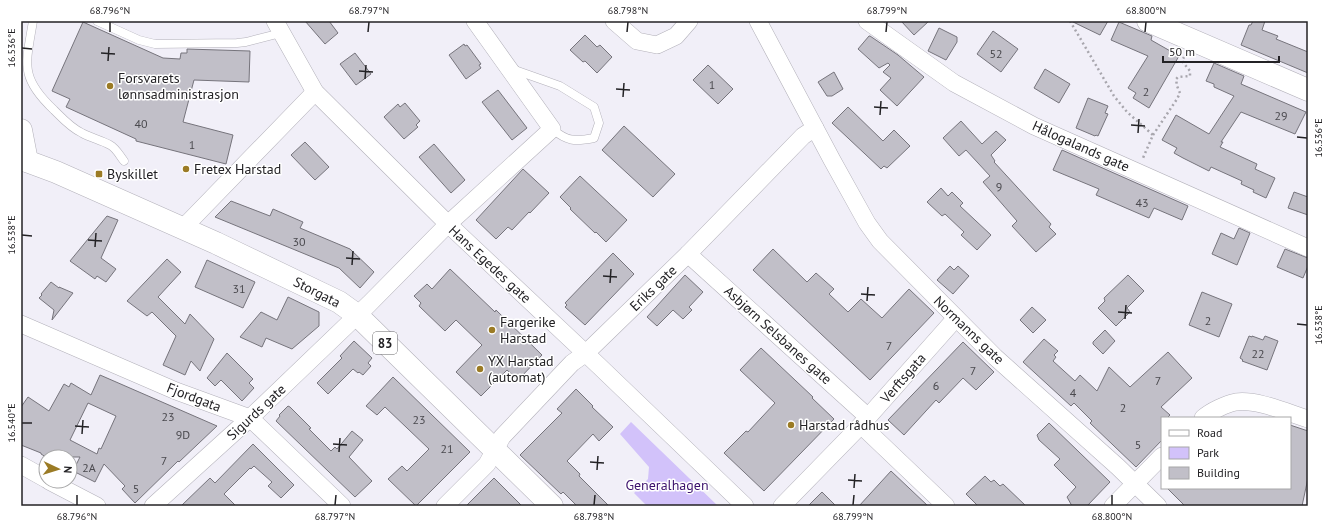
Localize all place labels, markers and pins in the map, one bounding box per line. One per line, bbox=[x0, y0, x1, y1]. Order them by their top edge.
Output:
place label: Forsvarets lønnsadministrasjon bbox=[118, 69, 239, 103]
marker: Forsvarets lønnsadministrasjon bbox=[105, 81, 115, 91]
place label: Fretex Harstad bbox=[194, 160, 281, 178]
marker: Fretex Harstad bbox=[181, 164, 191, 174]
place label: Byskillet bbox=[107, 165, 158, 183]
marker: Byskillet bbox=[94, 169, 104, 179]
place label: Fargerike Harstad bbox=[500, 313, 556, 347]
marker: Fargerike Harstad bbox=[487, 325, 497, 335]
place label: YX Harstad (automat) bbox=[488, 352, 554, 386]
marker: YX Harstad (automat) bbox=[475, 364, 485, 374]
place label: Harstad rådhus bbox=[799, 416, 889, 434]
marker: Harstad rådhus bbox=[786, 420, 796, 430]

